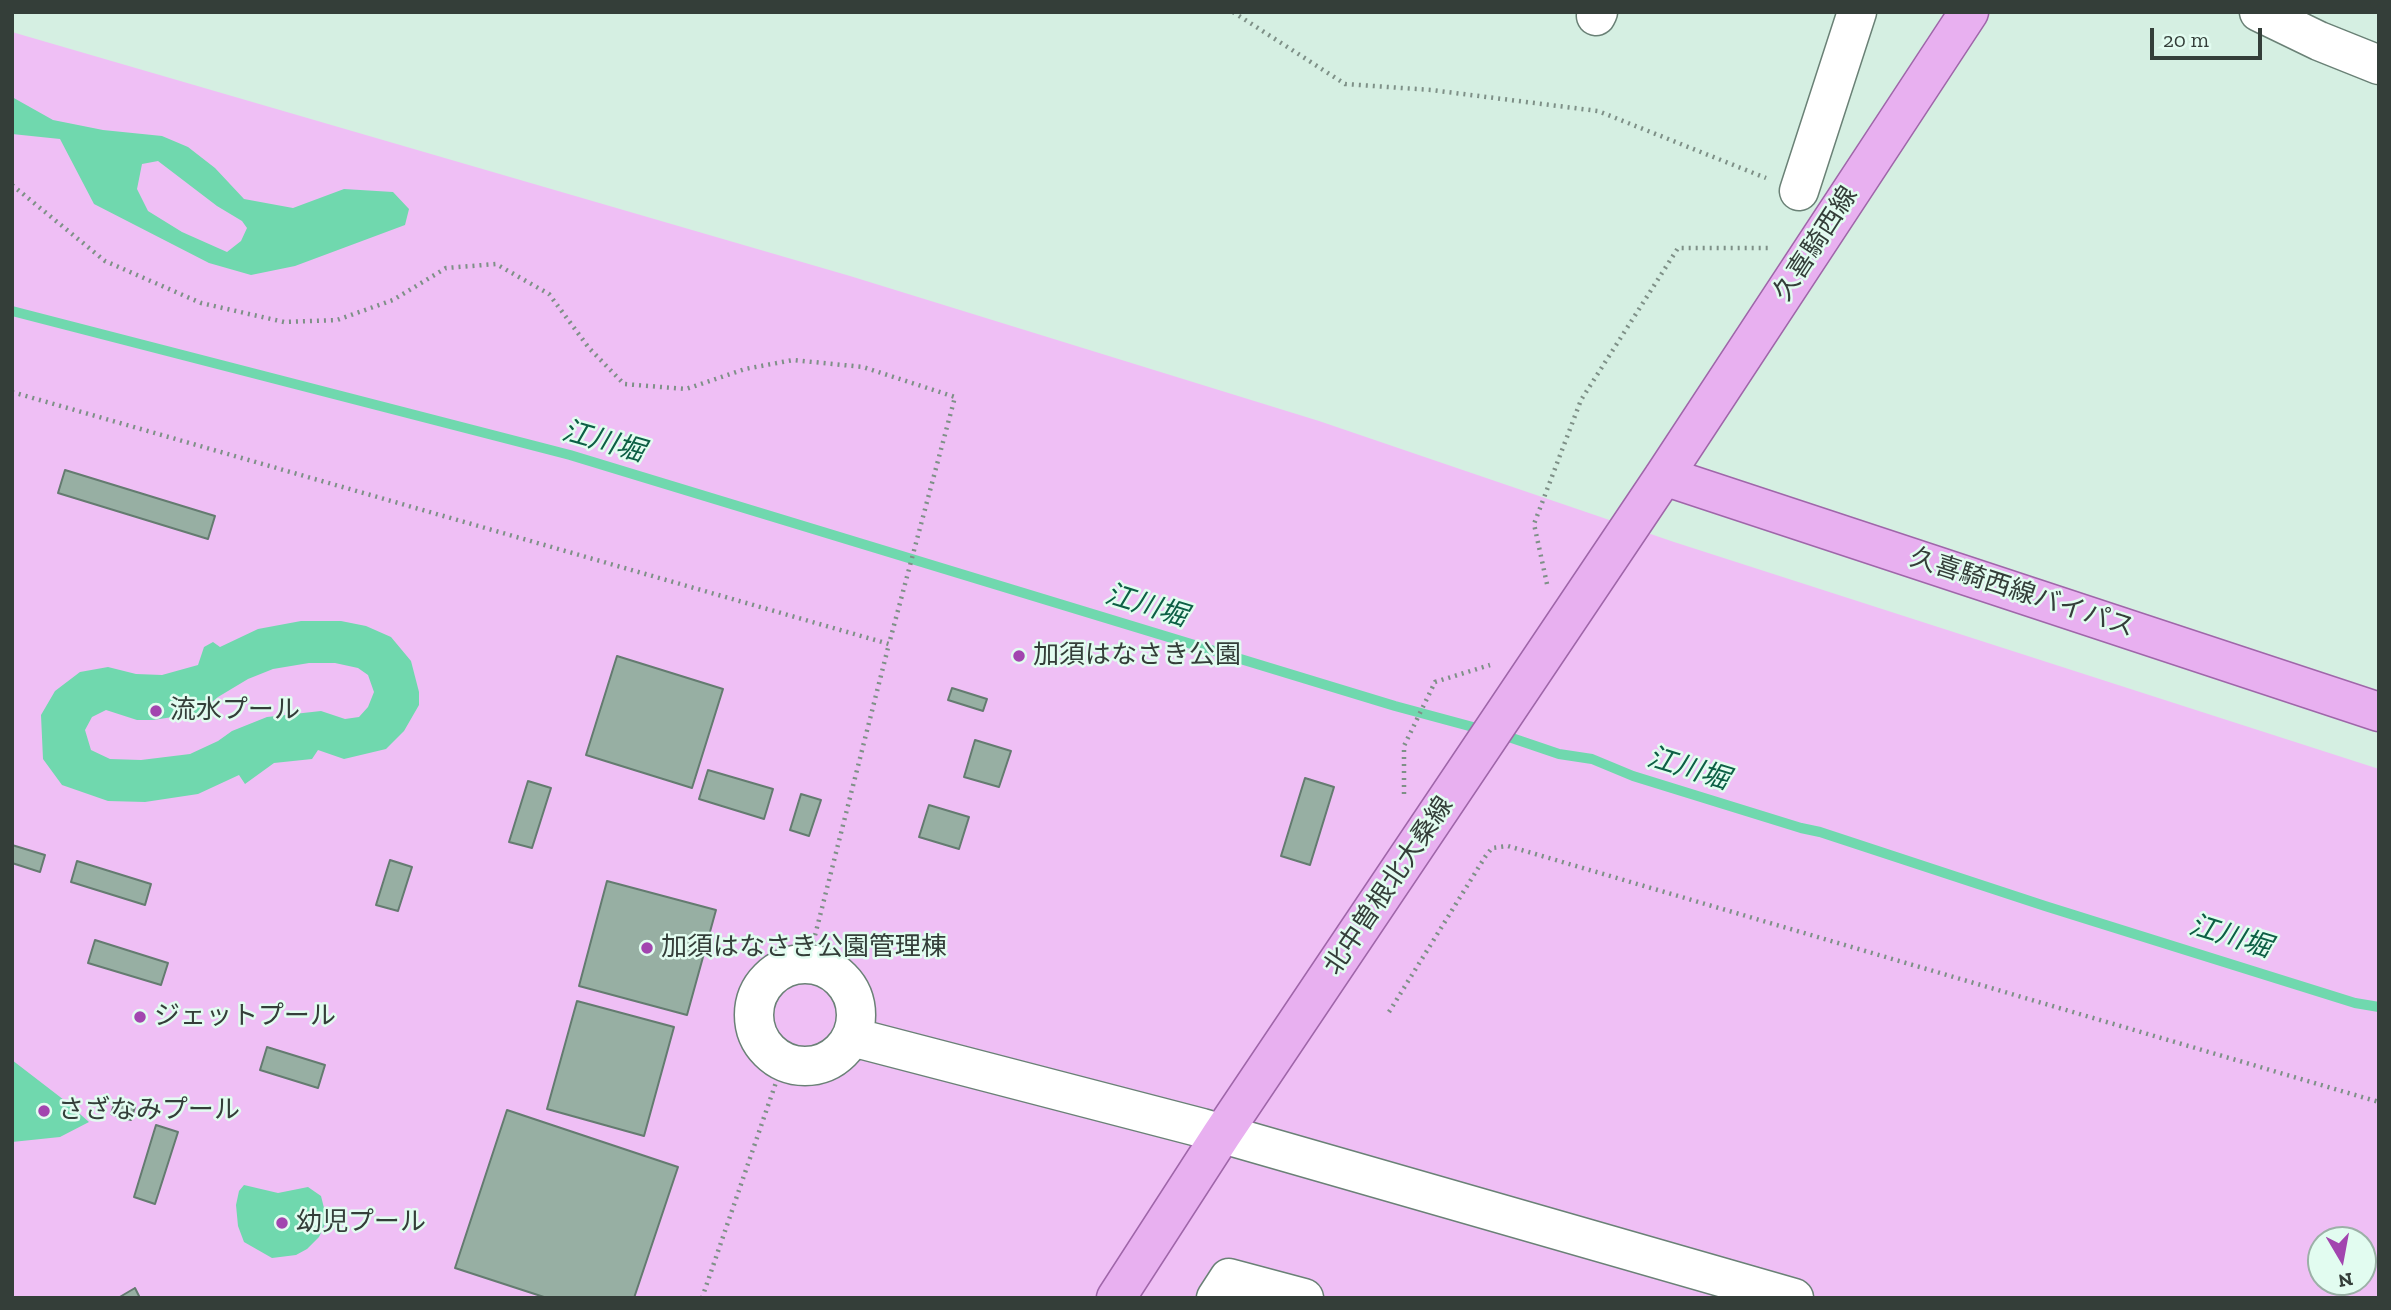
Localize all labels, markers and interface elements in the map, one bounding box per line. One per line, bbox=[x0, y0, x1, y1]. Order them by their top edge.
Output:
scale bar bbox=[2153, 14, 2265, 58]
text: 20 m bbox=[2163, 27, 2209, 52]
street label: 久喜騎西線 bbox=[1768, 181, 1864, 307]
water label: 江川堀 bbox=[558, 414, 648, 470]
street label: 久喜騎西線バイパス bbox=[1906, 542, 2138, 644]
water label: 江川堀 bbox=[1101, 578, 1191, 634]
place label: 加須はなさき公園 bbox=[1033, 640, 1241, 672]
marker: 加須はなさき公園 bbox=[1011, 648, 1027, 664]
place label: 流水プール bbox=[170, 695, 300, 727]
marker: 流水プール bbox=[148, 703, 164, 719]
water label: 江川堀 bbox=[1643, 741, 1733, 797]
street label: 北中曽根北大桑線 bbox=[1318, 791, 1460, 981]
water label: 江川堀 bbox=[2185, 909, 2275, 965]
place label: 加須はなさき公園管理棟 bbox=[661, 932, 947, 964]
marker: 加須はなさき公園管理棟 bbox=[639, 940, 655, 956]
place label: ジェットプール bbox=[154, 1001, 336, 1033]
marker: ジェットプール bbox=[132, 1009, 148, 1025]
place label: さざなみプール bbox=[58, 1095, 240, 1127]
marker: さざなみプール bbox=[36, 1103, 52, 1119]
place label: 幼児プール bbox=[296, 1207, 426, 1239]
marker: 幼児プール bbox=[274, 1215, 290, 1231]
north arrow bbox=[2307, 1226, 2377, 1296]
text: N bbox=[2336, 1268, 2355, 1293]

